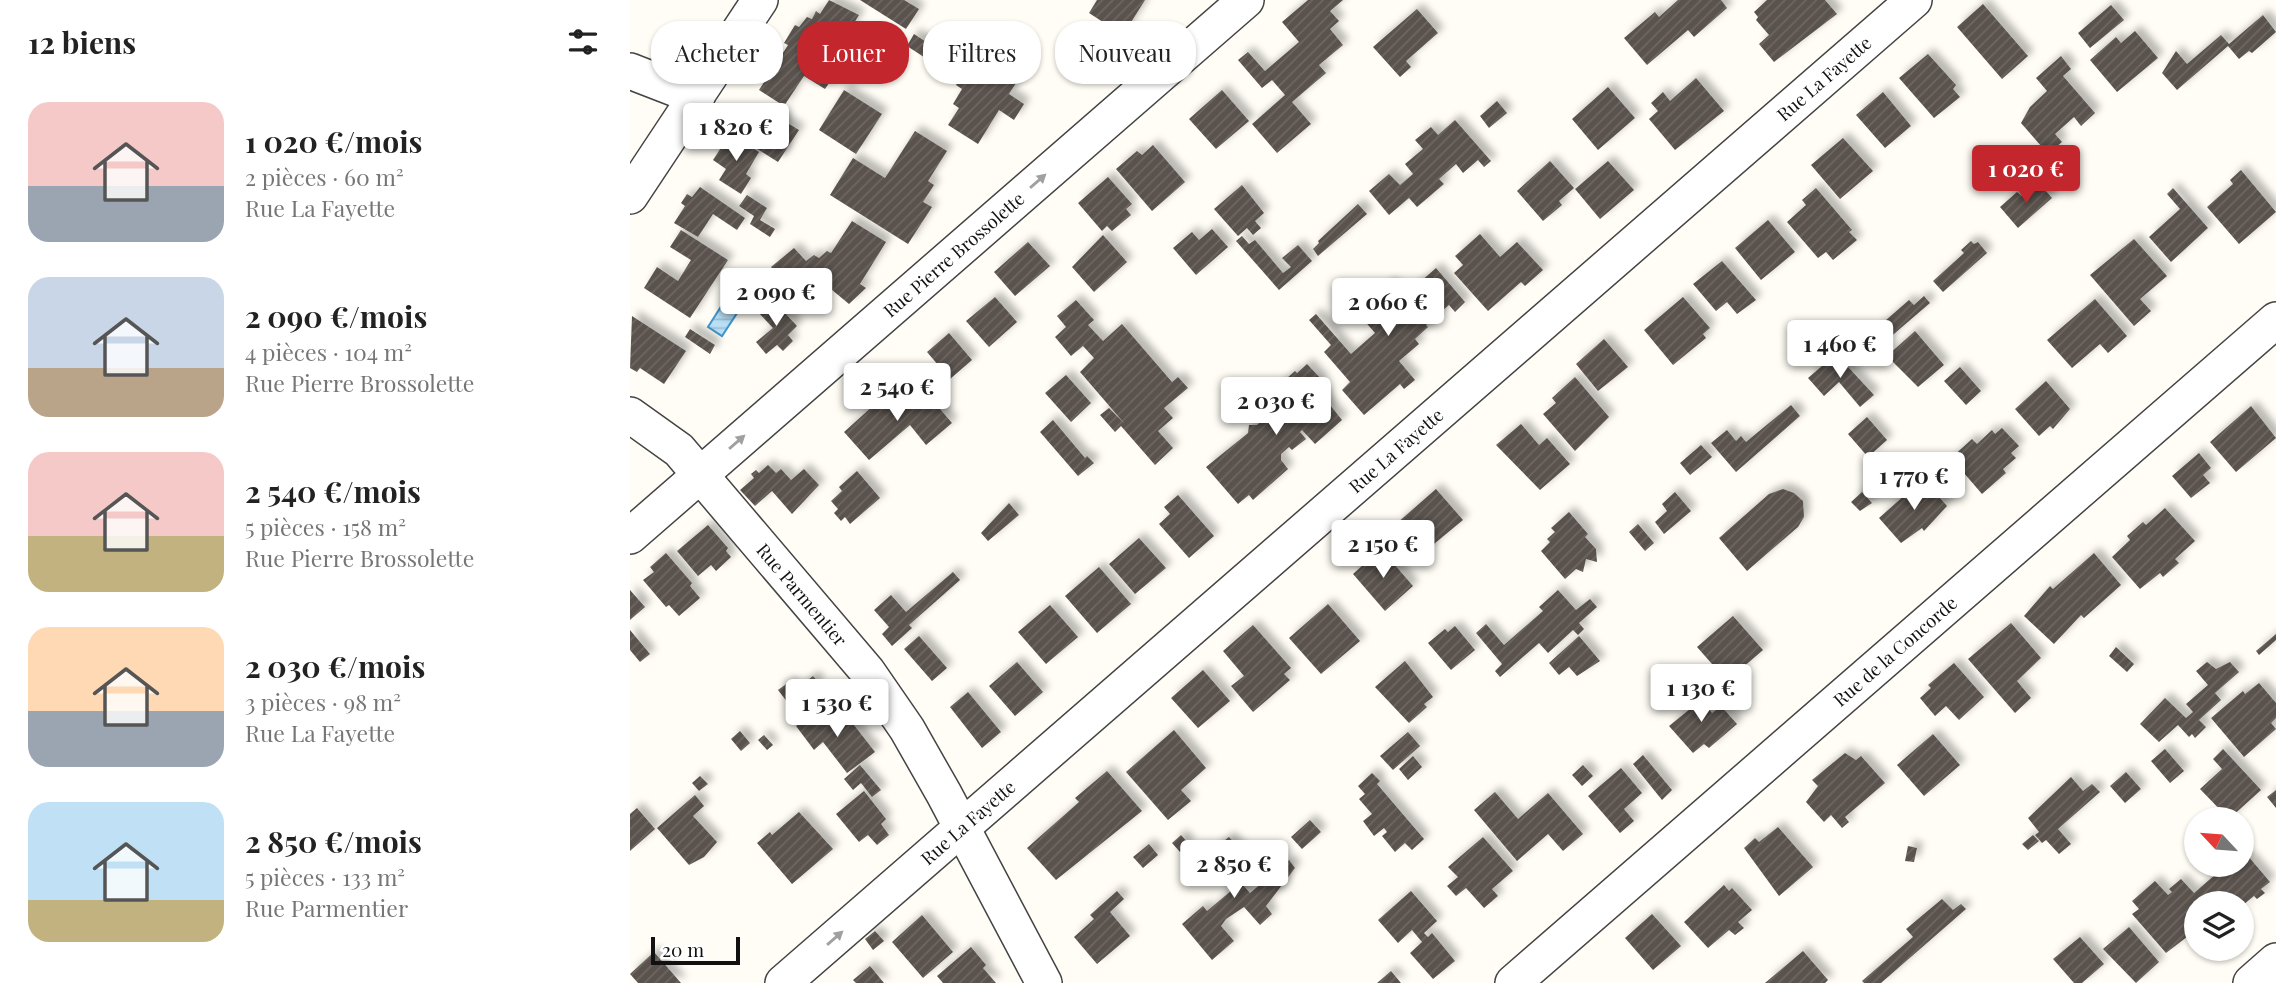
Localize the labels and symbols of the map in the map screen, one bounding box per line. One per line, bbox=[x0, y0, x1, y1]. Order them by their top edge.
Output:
street label: Rue La Fayette bbox=[1772, 31, 1876, 126]
pin: 1 820 € bbox=[671, 104, 801, 163]
pin: 1 020 € bbox=[1961, 146, 2091, 205]
one-way arrow bbox=[1029, 173, 1047, 189]
street label: Rue Pierre Brossolette bbox=[878, 186, 1029, 322]
pin: 2 090 € bbox=[711, 268, 841, 328]
pin: 2 060 € bbox=[1323, 278, 1453, 338]
pin: 1 460 € bbox=[1775, 320, 1905, 380]
pin: 2 540 € bbox=[832, 364, 962, 423]
pin: 2 030 € bbox=[1211, 378, 1341, 437]
street label: Rue La Fayette bbox=[1344, 403, 1448, 498]
one-way arrow bbox=[728, 435, 745, 450]
pin: 1 770 € bbox=[1849, 452, 1979, 512]
pin: 2 150 € bbox=[1318, 520, 1448, 580]
street label: Rue Parmentier bbox=[751, 538, 852, 651]
street label: Rue de la Concorde bbox=[1828, 591, 1962, 712]
pin: 1 130 € bbox=[1636, 664, 1766, 724]
pin: 1 530 € bbox=[772, 680, 902, 739]
street label: Rue La Fayette bbox=[916, 775, 1020, 870]
north arrow bbox=[2184, 807, 2254, 877]
pin: 2 850 € bbox=[1169, 841, 1299, 900]
one-way arrow bbox=[826, 930, 844, 946]
scale bar bbox=[651, 934, 740, 966]

